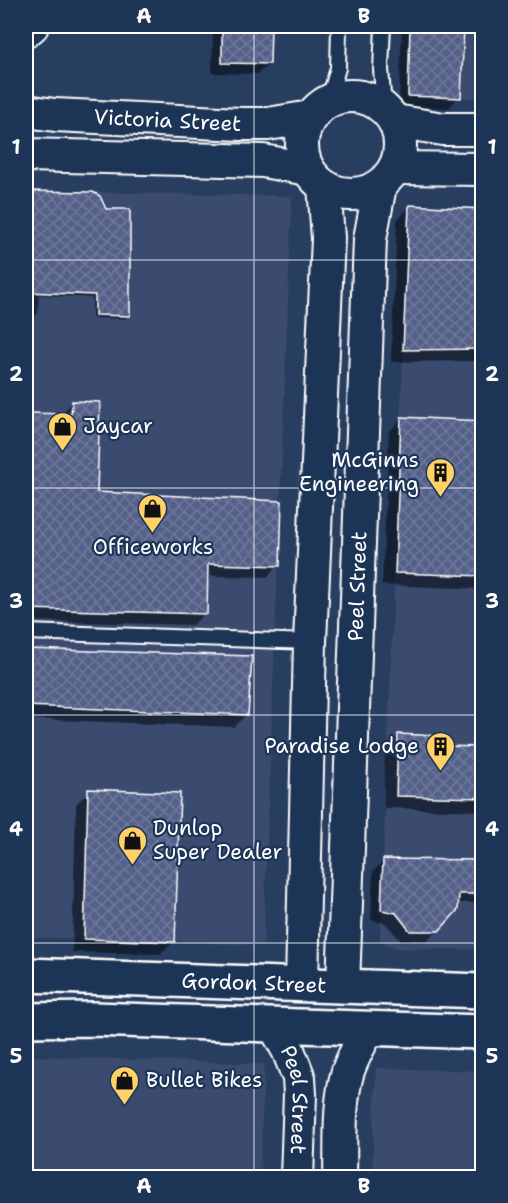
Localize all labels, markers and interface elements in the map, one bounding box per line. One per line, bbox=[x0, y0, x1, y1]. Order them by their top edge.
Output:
text: A bbox=[136, 3, 152, 29]
text: B bbox=[358, 3, 370, 29]
street label: Victoria Street bbox=[93, 103, 242, 138]
text: 1 bbox=[11, 134, 21, 160]
text: 1 bbox=[487, 134, 497, 160]
text: 2 bbox=[9, 361, 23, 387]
text: 2 bbox=[485, 361, 499, 387]
shop icon: Jaycar bbox=[46, 410, 78, 452]
place label: Jaycar bbox=[83, 412, 153, 440]
place label: McGinns Engineering bbox=[299, 446, 419, 498]
building icon: McGinns Engineering bbox=[424, 456, 456, 498]
shop icon: Officeworks bbox=[137, 492, 169, 534]
street label: Peel Street bbox=[341, 531, 373, 642]
place label: Officeworks bbox=[93, 533, 213, 561]
text: 3 bbox=[9, 588, 23, 614]
text: 3 bbox=[485, 588, 499, 614]
building icon: Paradise Lodge bbox=[424, 730, 456, 772]
place label: Paradise Lodge bbox=[264, 732, 419, 760]
place label: Dunlop Super Dealer bbox=[153, 814, 283, 866]
text: 4 bbox=[9, 816, 23, 842]
text: 4 bbox=[485, 816, 499, 842]
shop icon: Dunlop Super Dealer bbox=[116, 824, 148, 866]
street label: Gordon Street bbox=[181, 966, 327, 1000]
street label: Peel Street bbox=[274, 1041, 314, 1155]
text: 5 bbox=[10, 1043, 22, 1069]
text: 5 bbox=[486, 1043, 498, 1069]
shop icon: Bullet Bikes bbox=[109, 1064, 141, 1106]
place label: Bullet Bikes bbox=[146, 1066, 262, 1094]
text: A bbox=[136, 1173, 152, 1199]
text: B bbox=[358, 1173, 370, 1199]

